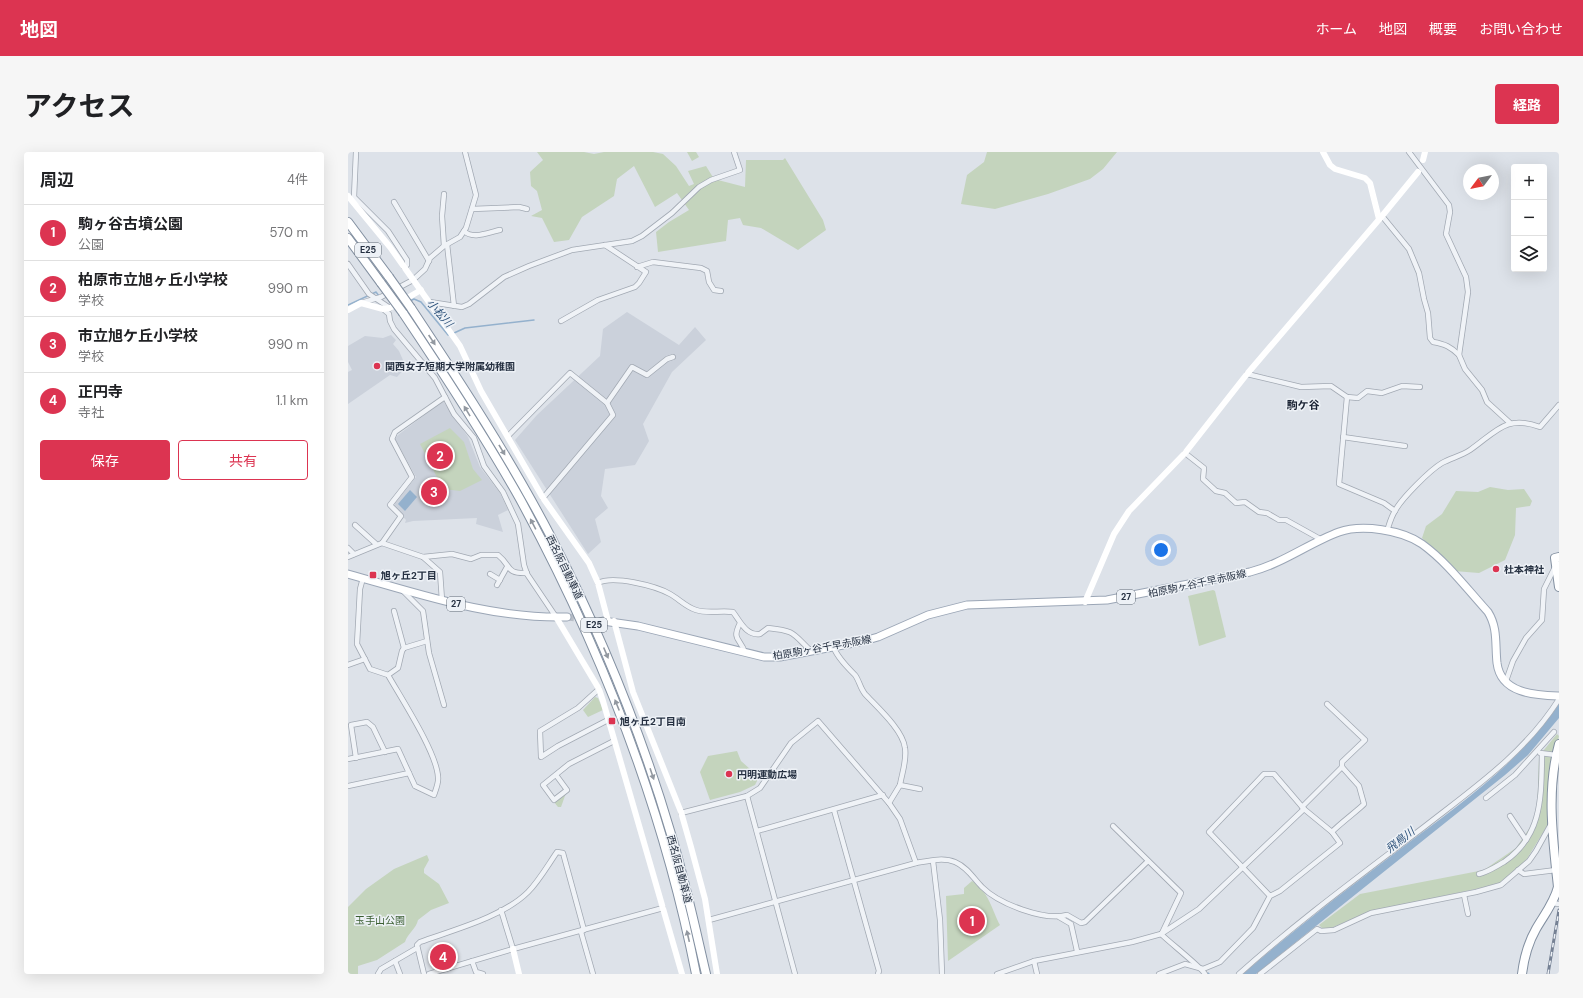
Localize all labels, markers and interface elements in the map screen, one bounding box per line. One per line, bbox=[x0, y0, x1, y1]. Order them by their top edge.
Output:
text: 地図 bbox=[20, 17, 58, 42]
text: ホーム bbox=[1315, 20, 1357, 38]
text: 地図 bbox=[1379, 20, 1407, 38]
text: 概要 bbox=[1429, 20, 1457, 38]
text: お問い合わせ bbox=[1479, 20, 1563, 38]
button: 経路 bbox=[1495, 84, 1559, 124]
text: アクセス bbox=[24, 88, 135, 125]
north arrow bbox=[1463, 164, 1499, 200]
map controls bbox=[1511, 164, 1547, 272]
button: + bbox=[1511, 164, 1547, 200]
text: 周辺 bbox=[40, 169, 74, 191]
text: 4件 bbox=[287, 171, 308, 188]
button: − bbox=[1511, 200, 1547, 236]
text: 駒ヶ谷古墳公園 bbox=[78, 214, 183, 234]
text: 1 bbox=[51, 224, 55, 241]
text: 570 m bbox=[270, 224, 308, 241]
text: 公園 bbox=[78, 236, 104, 253]
button: layers bbox=[1511, 236, 1547, 272]
road number: E25 bbox=[355, 243, 381, 257]
text: 柏原市立旭ヶ丘小学校 bbox=[78, 270, 228, 290]
text: 2 bbox=[49, 280, 57, 297]
text: 990 m bbox=[268, 280, 308, 297]
text: 学校 bbox=[78, 292, 104, 309]
water label: 小松川 bbox=[424, 296, 457, 331]
text: 市立旭ケ丘小学校 bbox=[78, 326, 198, 346]
one-way arrow bbox=[428, 335, 436, 345]
text: 3 bbox=[49, 336, 57, 353]
text: 990 m bbox=[268, 336, 308, 353]
text: 学校 bbox=[78, 348, 104, 365]
place label: 関西女子短期大学附属幼稚園 bbox=[385, 360, 515, 373]
marker: 関西女子短期大学附属幼稚園 bbox=[372, 361, 382, 371]
text: 正円寺 bbox=[78, 382, 123, 402]
text: 4 bbox=[49, 392, 57, 409]
text: 1.1 km bbox=[276, 392, 308, 409]
district label: 駒ケ谷 bbox=[1287, 398, 1320, 412]
text: 寺社 bbox=[78, 404, 104, 421]
one-way arrow bbox=[464, 405, 471, 417]
button: 保存 bbox=[40, 440, 170, 480]
button: 共有 bbox=[178, 440, 308, 480]
pin: 2 bbox=[427, 441, 453, 471]
one-way arrow bbox=[498, 444, 505, 456]
pin: 3 bbox=[421, 477, 447, 507]
one-way arrow bbox=[529, 518, 536, 529]
street label: 西名阪自動車道 bbox=[543, 533, 586, 602]
your location bbox=[1151, 540, 1171, 560]
place label: 杜本神社 bbox=[1504, 563, 1545, 576]
marker: 杜本神社 bbox=[1491, 564, 1501, 574]
street label: 柏原駒ヶ谷千早赤阪線 bbox=[1147, 567, 1247, 600]
place label: 旭ヶ丘2丁目 bbox=[380, 569, 437, 582]
marker: 旭ヶ丘2丁目 bbox=[368, 570, 378, 580]
road number: 27 bbox=[1117, 590, 1135, 604]
road number: 27 bbox=[447, 597, 465, 611]
road number: E25 bbox=[581, 618, 607, 632]
street label: 柏原駒ヶ谷千早赤阪線 bbox=[772, 632, 872, 663]
one-way arrow bbox=[603, 647, 609, 658]
one-way arrow bbox=[613, 698, 619, 710]
place label: 旭ヶ丘2丁目南 bbox=[619, 715, 686, 728]
marker: 旭ヶ丘2丁目南 bbox=[607, 716, 617, 726]
place label: 円明運動広場 bbox=[737, 768, 797, 781]
one-way arrow bbox=[649, 769, 655, 781]
marker: 円明運動広場 bbox=[724, 769, 734, 779]
water label: 飛鳥川 bbox=[1383, 824, 1418, 856]
street label: 西名阪自動車道 bbox=[664, 834, 695, 905]
pin: 1 bbox=[959, 906, 985, 936]
park label: 玉手山公園 bbox=[355, 914, 405, 927]
one-way arrow bbox=[685, 930, 691, 942]
pin: 4 bbox=[430, 942, 456, 972]

